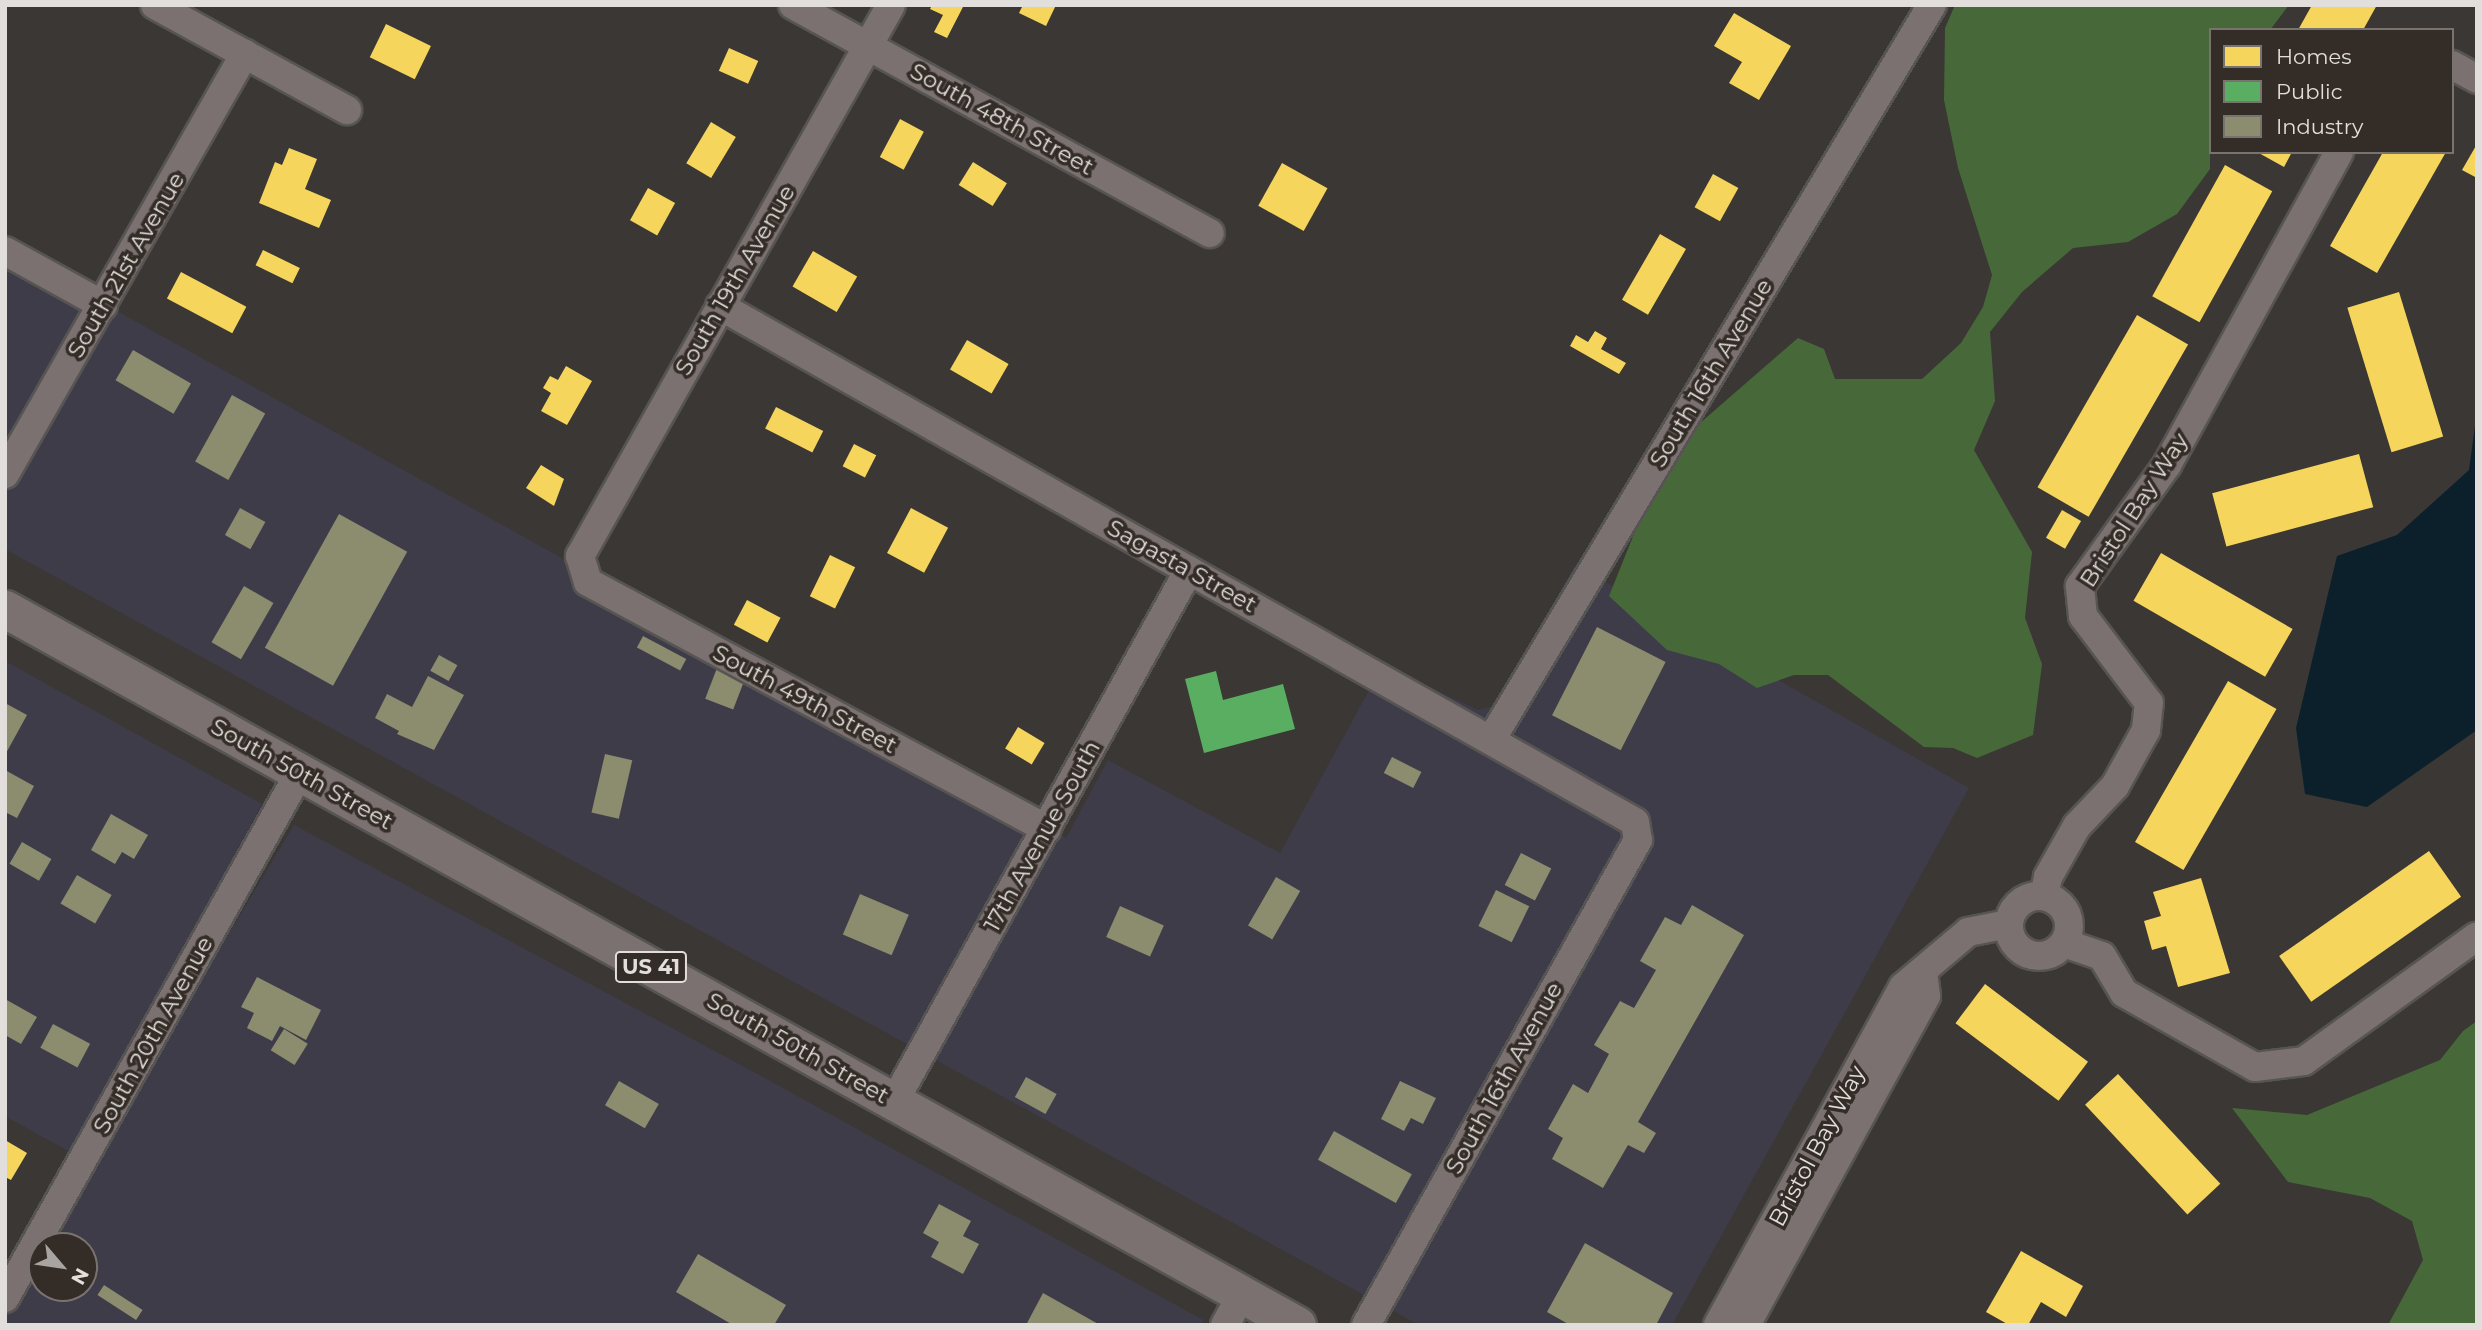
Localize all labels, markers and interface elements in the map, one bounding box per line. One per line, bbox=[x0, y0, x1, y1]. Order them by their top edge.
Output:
legend bbox=[2209, 28, 2454, 154]
text: Homes bbox=[2276, 44, 2351, 69]
street label: South 48th Street bbox=[905, 57, 1099, 181]
text: Public bbox=[2276, 79, 2343, 104]
text: Industry bbox=[2276, 114, 2363, 139]
street label: South 21st Avenue bbox=[62, 167, 190, 363]
street label: South 19th Avenue bbox=[669, 180, 801, 380]
street label: South 16th Avenue bbox=[1644, 274, 1778, 472]
street label: Bristol Bay Way bbox=[2074, 428, 2194, 592]
street label: Sagasta Street bbox=[1103, 514, 1261, 618]
street label: South 49th Street bbox=[708, 639, 902, 759]
street label: South 50th Street bbox=[206, 713, 398, 835]
street label: 17th Avenue South bbox=[978, 736, 1106, 936]
street label: South 20th Avenue bbox=[87, 932, 219, 1138]
road number: US 41 bbox=[614, 950, 688, 984]
street label: South 16th Avenue bbox=[1440, 977, 1568, 1179]
street label: South 50th Street bbox=[702, 987, 894, 1109]
street label: Bristol Bay Way bbox=[1763, 1061, 1871, 1231]
north arrow bbox=[28, 1232, 98, 1302]
text: N bbox=[66, 1264, 94, 1289]

